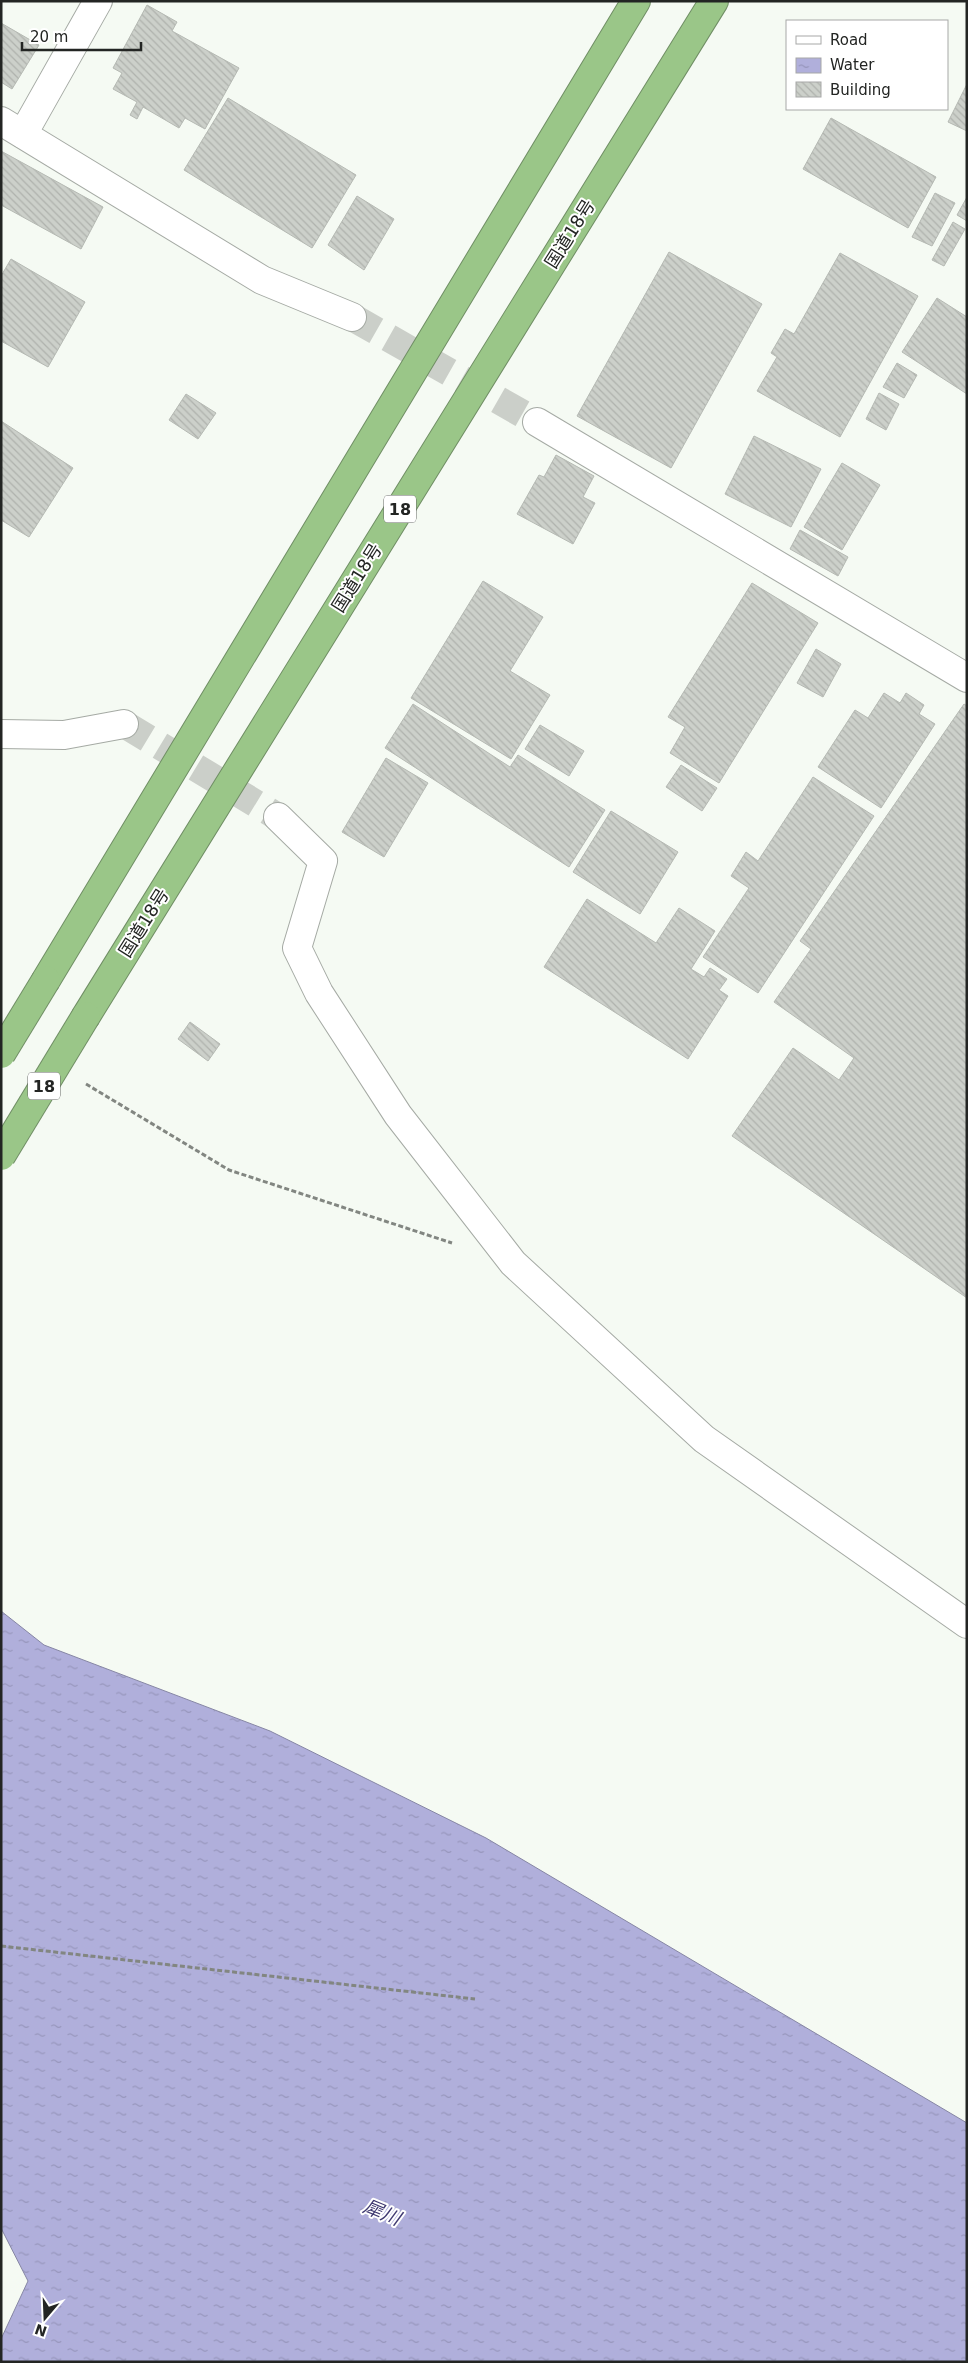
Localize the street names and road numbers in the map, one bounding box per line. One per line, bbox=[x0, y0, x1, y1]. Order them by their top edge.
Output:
street label: 国道18号 bbox=[540, 196, 599, 272]
road number: 18 bbox=[384, 496, 416, 522]
street label: 国道18号 bbox=[327, 540, 386, 616]
street label: 国道18号 bbox=[114, 885, 173, 961]
road number: 18 bbox=[28, 1072, 60, 1100]

